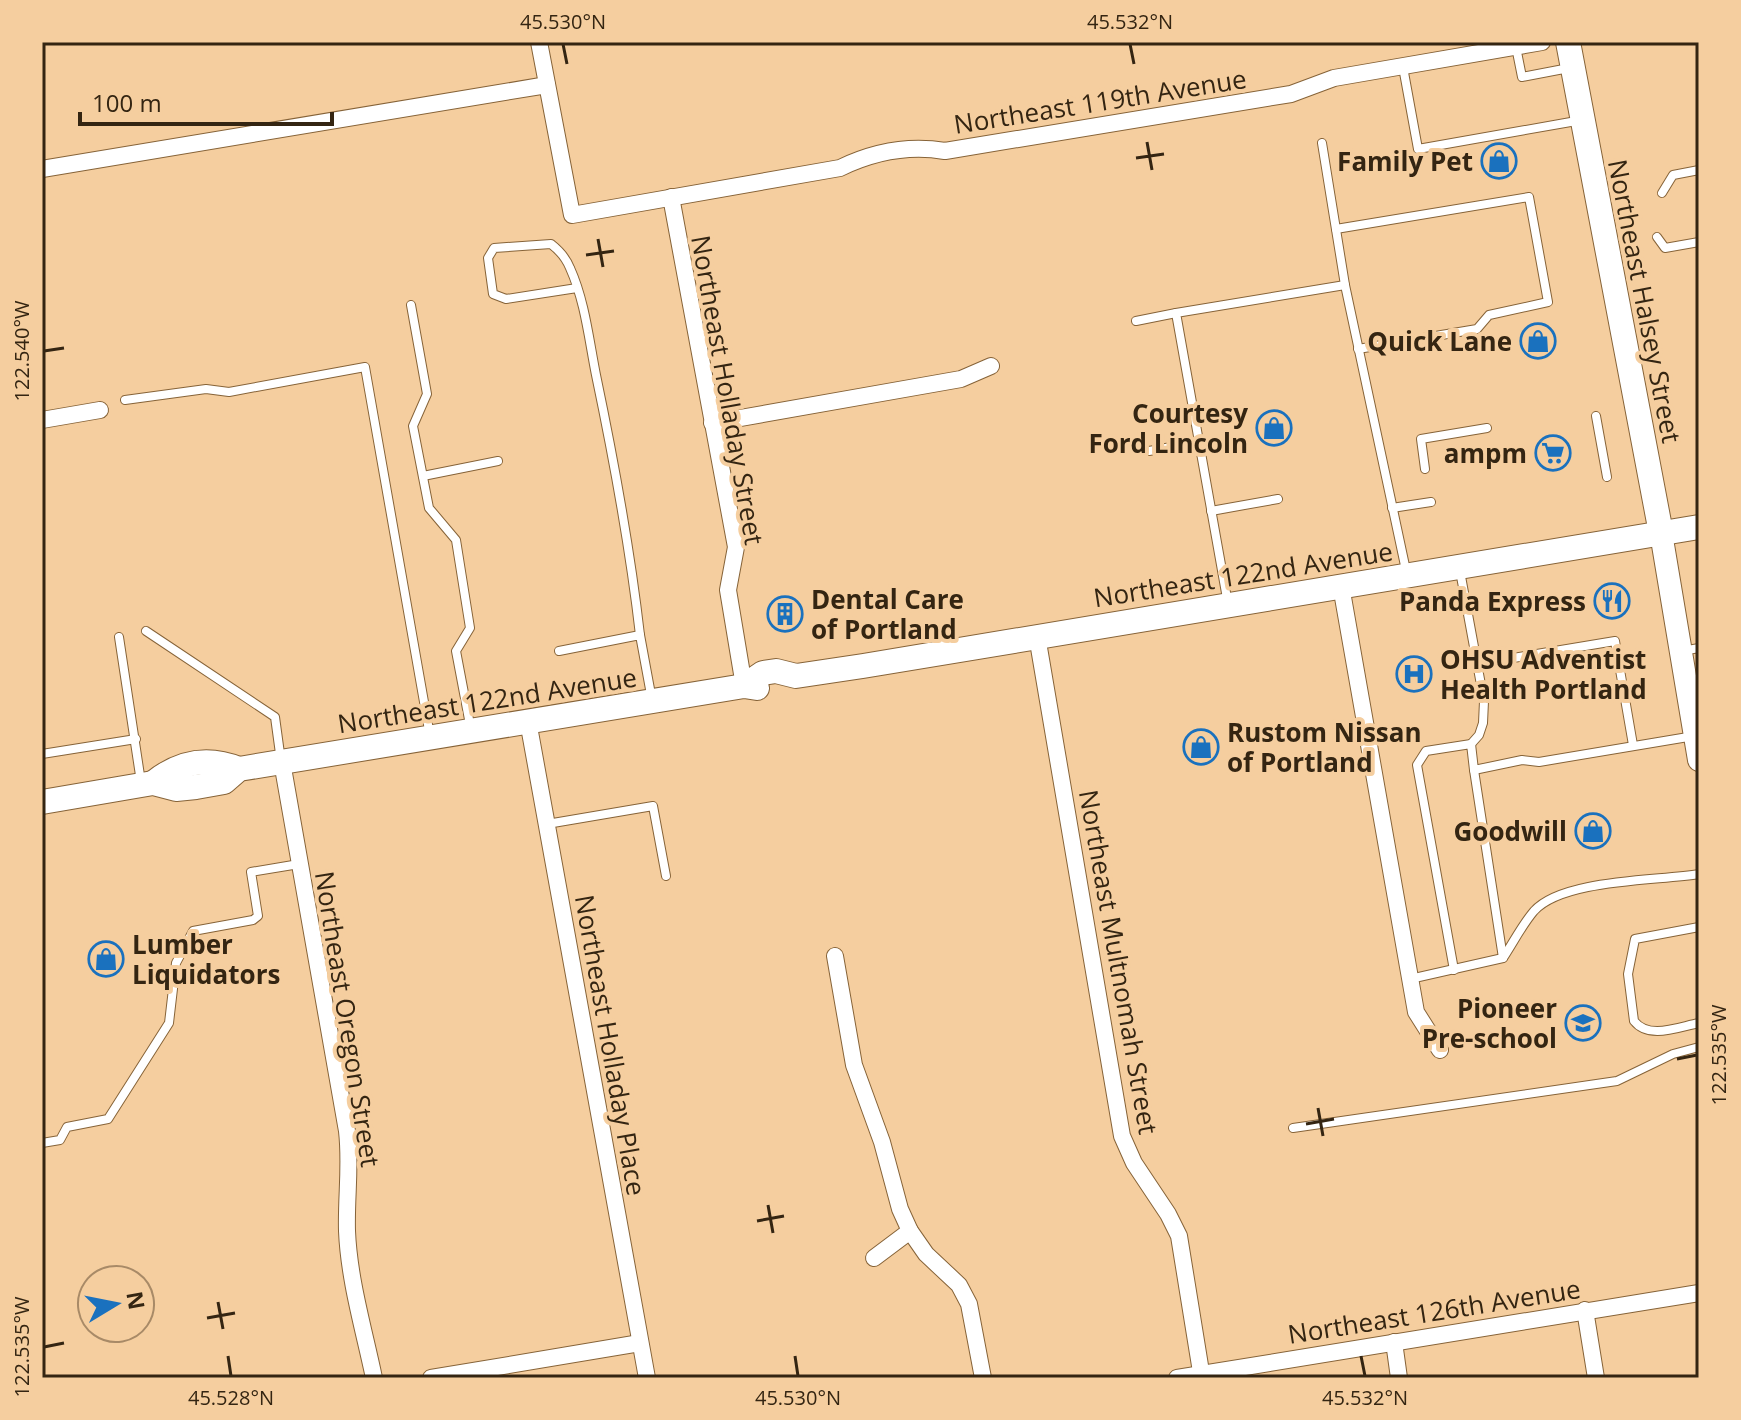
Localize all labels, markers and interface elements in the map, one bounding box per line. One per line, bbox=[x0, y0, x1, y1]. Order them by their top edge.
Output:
text: 45.530°N bbox=[520, 8, 606, 35]
text: 45.532°N bbox=[1087, 8, 1173, 35]
street label: Northeast 119th Avenue bbox=[951, 60, 1249, 142]
scale bar bbox=[80, 76, 332, 126]
text: 100 m bbox=[92, 86, 162, 119]
shop icon: Family Pet bbox=[1480, 142, 1518, 180]
place label: Family Pet bbox=[1337, 143, 1473, 179]
street label: Northeast Halsey Street bbox=[1600, 156, 1690, 446]
street label: Northeast Holladay Street bbox=[683, 232, 773, 548]
text: 122.540°W bbox=[8, 300, 35, 401]
shop icon: Quick Lane bbox=[1519, 322, 1557, 360]
place label: Quick Lane bbox=[1367, 323, 1512, 359]
place label: Courtesy Ford Lincoln bbox=[1088, 395, 1248, 461]
shop icon: Courtesy Ford Lincoln bbox=[1255, 409, 1293, 447]
supermarket icon: ampm bbox=[1534, 434, 1572, 472]
place label: ampm bbox=[1444, 435, 1527, 471]
street label: Northeast 122nd Avenue bbox=[1091, 533, 1395, 615]
place label: Dental Care of Portland bbox=[811, 581, 964, 647]
restaurant icon: Panda Express bbox=[1593, 582, 1631, 620]
place label: Panda Express bbox=[1399, 583, 1586, 619]
building icon: Dental Care of Portland bbox=[766, 595, 804, 633]
place label: OHSU Adventist Health Portland bbox=[1440, 641, 1647, 707]
hospital icon: OHSU Adventist Health Portland bbox=[1395, 655, 1433, 693]
street label: Northeast 122nd Avenue bbox=[335, 659, 639, 741]
place label: Rustom Nissan of Portland bbox=[1227, 714, 1422, 780]
shop icon: Rustom Nissan of Portland bbox=[1182, 728, 1220, 766]
street label: Northeast Multnomah Street bbox=[1071, 787, 1167, 1137]
shop icon: Goodwill bbox=[1574, 812, 1612, 850]
place label: Goodwill bbox=[1453, 813, 1567, 849]
street label: Northeast Oregon Street bbox=[307, 869, 389, 1169]
street label: Northeast Holladay Place bbox=[567, 892, 655, 1198]
place label: Lumber Liquidators bbox=[132, 926, 280, 992]
shop icon: Lumber Liquidators bbox=[87, 940, 125, 978]
place label: Pioneer Pre-school bbox=[1422, 990, 1557, 1056]
school or university icon: Pioneer Pre-school bbox=[1564, 1004, 1602, 1042]
text: 122.535°W bbox=[1705, 1004, 1732, 1105]
north arrow bbox=[76, 1264, 156, 1344]
street label: Northeast 126th Avenue bbox=[1285, 1270, 1583, 1352]
text: N bbox=[120, 1289, 153, 1312]
text: 122.535°W bbox=[8, 1296, 35, 1397]
text: 45.528°N bbox=[188, 1384, 274, 1411]
text: 45.530°N bbox=[755, 1384, 841, 1411]
text: 45.532°N bbox=[1322, 1384, 1408, 1411]

